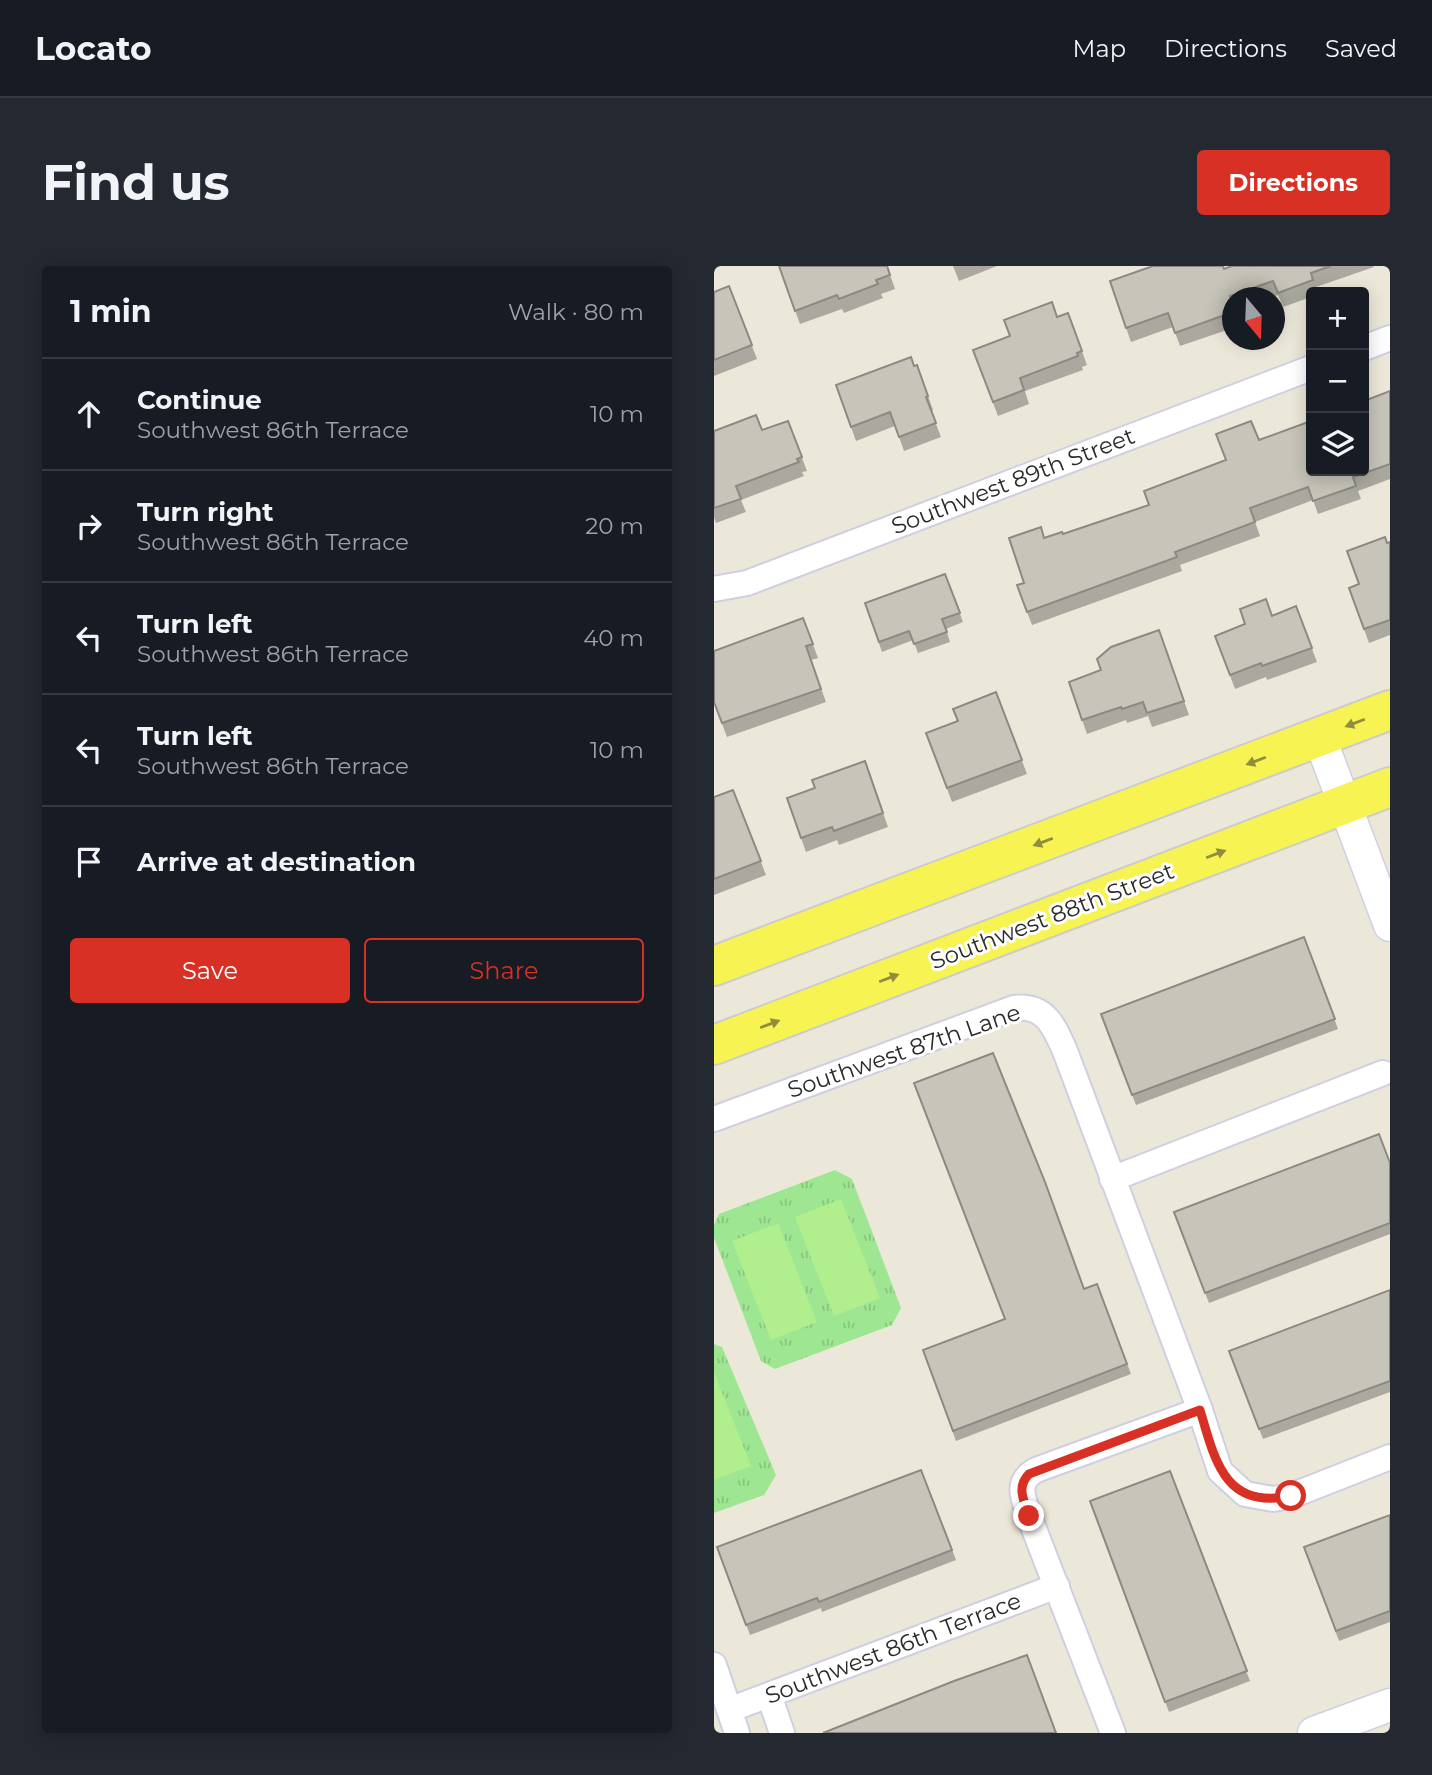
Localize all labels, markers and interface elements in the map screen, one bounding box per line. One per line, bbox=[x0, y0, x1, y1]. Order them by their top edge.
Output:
text: Locato bbox=[35, 28, 152, 68]
text: Map bbox=[1073, 34, 1126, 63]
text: Directions bbox=[1164, 34, 1287, 63]
text: Saved bbox=[1325, 34, 1397, 63]
button: Directions bbox=[1197, 150, 1390, 215]
text: Find us bbox=[42, 153, 230, 212]
north arrow bbox=[1222, 287, 1285, 350]
map controls bbox=[1306, 287, 1369, 476]
button: + bbox=[1306, 287, 1369, 350]
text: 1 min bbox=[70, 293, 151, 330]
text: Walk · 80 m bbox=[508, 298, 644, 326]
button: − bbox=[1306, 350, 1369, 413]
text: Continue bbox=[137, 384, 262, 416]
icon: ahead bbox=[70, 395, 108, 433]
text: 10 m bbox=[590, 400, 644, 428]
button: layers bbox=[1306, 413, 1369, 476]
text: Southwest 86th Terrace bbox=[137, 416, 409, 444]
street label: Southwest 89th Street bbox=[887, 422, 1139, 540]
text: Turn right bbox=[137, 496, 273, 528]
icon: right bbox=[70, 507, 108, 545]
text: 20 m bbox=[585, 512, 644, 540]
text: Southwest 86th Terrace bbox=[137, 528, 409, 556]
text: Turn left bbox=[137, 608, 253, 640]
icon: left bbox=[70, 619, 108, 657]
text: 40 m bbox=[583, 624, 644, 652]
text: Southwest 86th Terrace bbox=[137, 640, 409, 668]
one-way arrow bbox=[1344, 718, 1365, 729]
text: Turn left bbox=[137, 720, 253, 752]
icon: left bbox=[70, 731, 108, 769]
text: 10 m bbox=[590, 736, 644, 764]
text: Southwest 86th Terrace bbox=[137, 752, 409, 780]
one-way arrow bbox=[1245, 755, 1266, 766]
one-way arrow bbox=[1032, 836, 1053, 847]
icon: arrive bbox=[70, 843, 108, 881]
text: Arrive at destination bbox=[137, 846, 416, 878]
one-way arrow bbox=[1206, 848, 1227, 859]
street label: Southwest 88th Street bbox=[926, 857, 1178, 975]
button: Save bbox=[70, 938, 350, 1003]
button: Share bbox=[364, 938, 644, 1003]
one-way arrow bbox=[878, 972, 899, 983]
street label: Southwest 87th Lane bbox=[784, 998, 1024, 1104]
one-way arrow bbox=[759, 1018, 780, 1029]
route start bbox=[1275, 1480, 1306, 1511]
route end bbox=[1013, 1500, 1044, 1531]
street label: Southwest 86th Terrace bbox=[761, 1586, 1025, 1710]

